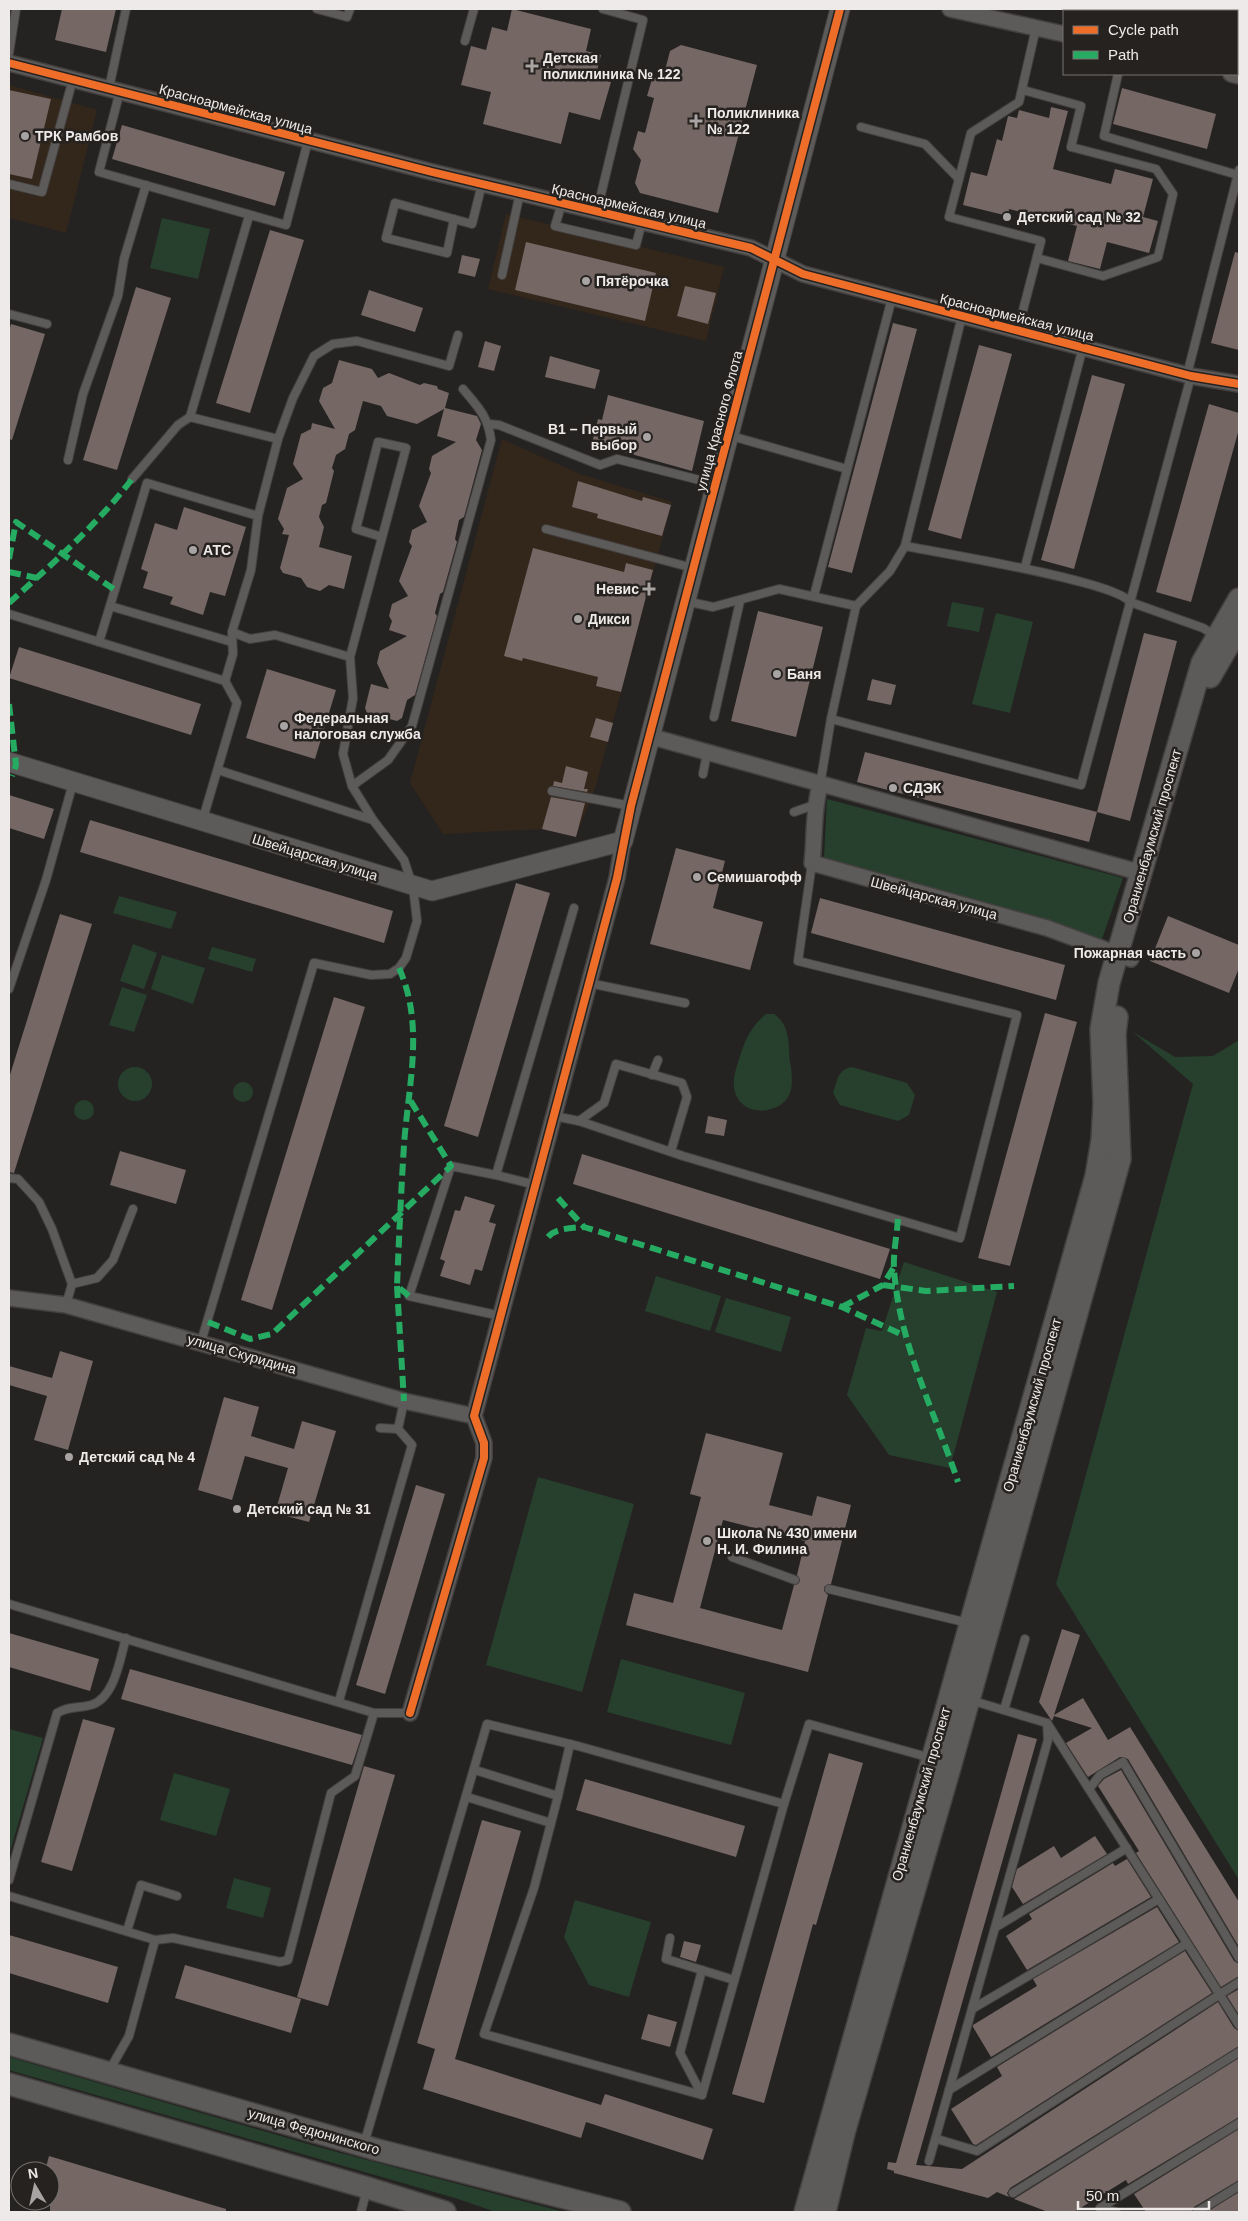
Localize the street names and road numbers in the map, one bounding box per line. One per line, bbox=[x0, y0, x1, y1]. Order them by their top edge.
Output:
street label: Красноармейская улица bbox=[158, 81, 315, 137]
street label: Красноармейская улица bbox=[550, 180, 708, 232]
street label: Красноармейская улица bbox=[938, 290, 1096, 344]
street label: улица Красного Флота bbox=[692, 349, 746, 493]
street label: Ораниенбаумский проспект bbox=[1119, 747, 1185, 925]
street label: Швейцарская улица bbox=[250, 830, 380, 884]
street label: Швейцарская улица bbox=[869, 873, 999, 923]
street label: Ораниенбаумский проспект bbox=[999, 1316, 1065, 1494]
street label: улица Скуридина bbox=[186, 1331, 299, 1377]
street label: Ораниенбаумский проспект bbox=[888, 1705, 954, 1883]
street label: улица Федюнинского bbox=[246, 2105, 382, 2158]

